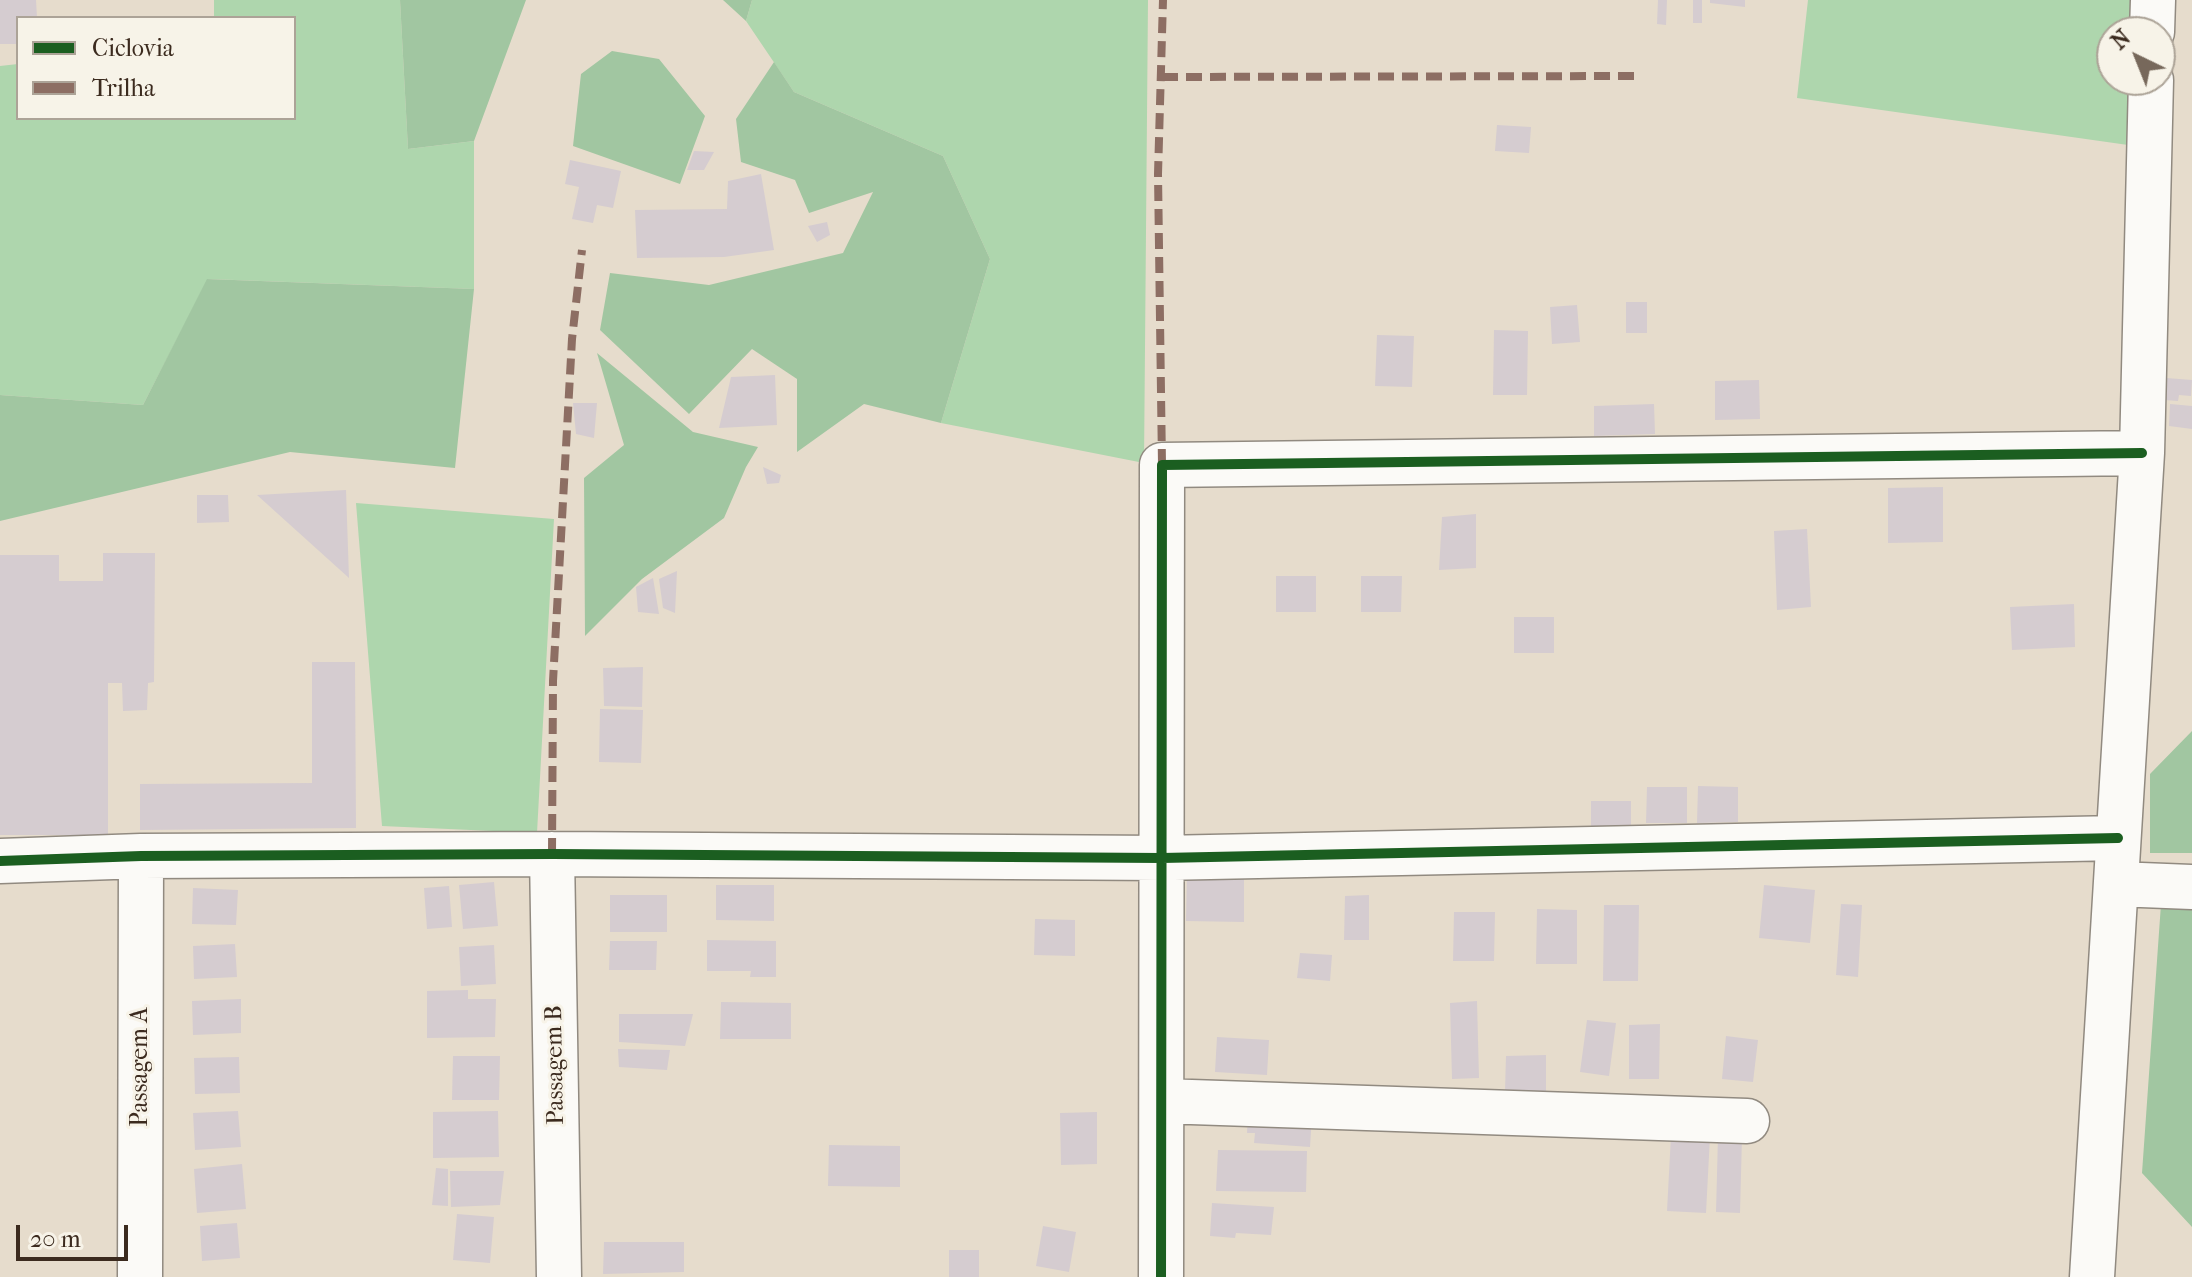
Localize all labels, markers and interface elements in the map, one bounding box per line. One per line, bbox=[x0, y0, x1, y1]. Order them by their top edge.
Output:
legend bbox=[16, 16, 296, 120]
north arrow bbox=[2096, 16, 2176, 96]
text: N bbox=[2106, 25, 2136, 55]
text: Ciclovia bbox=[92, 34, 174, 62]
text: Trilha bbox=[92, 74, 155, 102]
street label: Passagem B bbox=[541, 1005, 571, 1125]
street label: Passagem A bbox=[127, 1007, 155, 1127]
scale bar bbox=[20, 1209, 132, 1259]
text: 20 m bbox=[30, 1225, 81, 1253]

